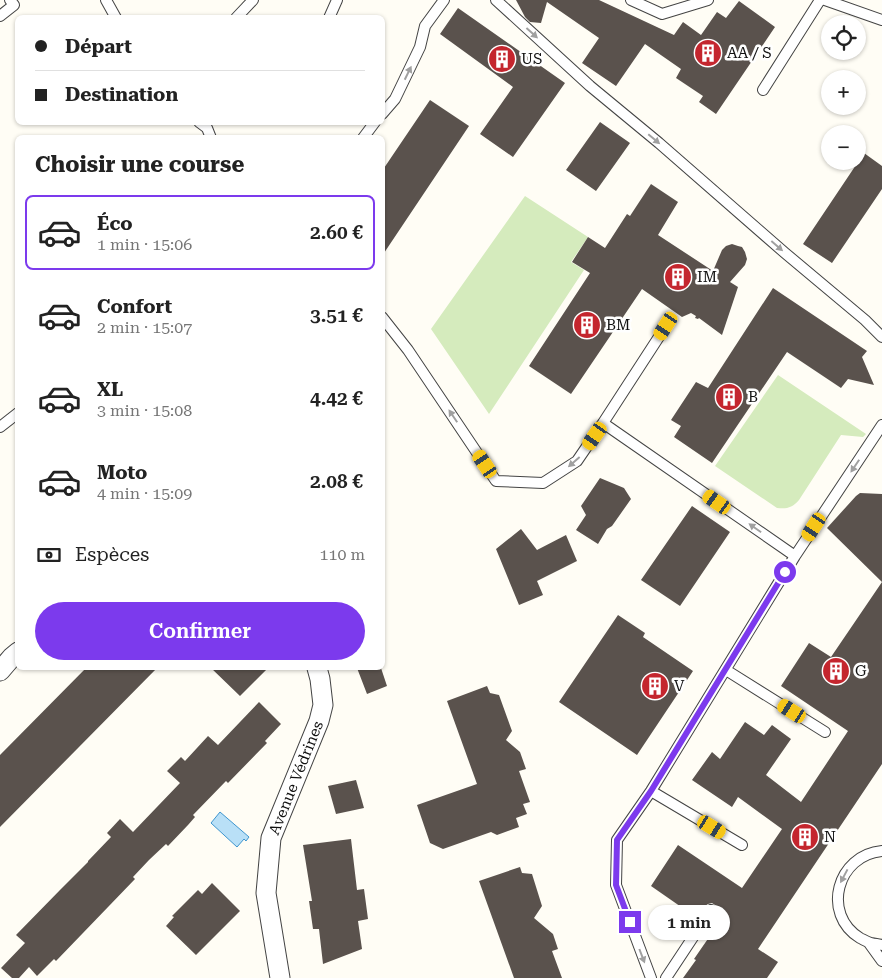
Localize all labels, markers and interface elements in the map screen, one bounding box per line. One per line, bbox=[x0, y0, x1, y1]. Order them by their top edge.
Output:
map controls bbox=[821, 15, 866, 170]
button: locate bbox=[821, 15, 866, 60]
one-way arrow bbox=[525, 27, 537, 39]
text: Départ bbox=[65, 35, 132, 58]
building icon: AA / S bbox=[693, 38, 723, 68]
building icon: US bbox=[487, 44, 517, 74]
place label: AA / S bbox=[727, 44, 772, 62]
place label: US bbox=[521, 50, 542, 68]
one-way arrow bbox=[404, 66, 412, 80]
button: + bbox=[821, 70, 866, 115]
text: Destination bbox=[65, 83, 178, 106]
button: − bbox=[821, 125, 866, 170]
one-way arrow bbox=[648, 134, 661, 145]
text: Choisir une course bbox=[35, 152, 244, 177]
icon: car bbox=[37, 210, 82, 255]
text: Éco bbox=[97, 212, 133, 235]
text: 2.60 € bbox=[310, 221, 363, 244]
text: 1 min · 15:06 bbox=[97, 235, 192, 254]
one-way arrow bbox=[770, 240, 782, 252]
building icon: IM bbox=[663, 262, 693, 292]
place label: IM bbox=[697, 268, 717, 286]
icon: car bbox=[37, 293, 82, 338]
text: Confort bbox=[97, 295, 172, 318]
text: 3.51 € bbox=[310, 304, 363, 327]
car bbox=[651, 309, 680, 343]
building icon: BM bbox=[572, 310, 602, 340]
place label: BM bbox=[606, 316, 630, 334]
text: 2 min · 15:07 bbox=[97, 318, 192, 337]
icon: car bbox=[37, 376, 82, 421]
text: XL bbox=[97, 378, 123, 401]
building icon: B bbox=[714, 382, 744, 412]
text: 4.42 € bbox=[310, 387, 363, 410]
place label: B bbox=[748, 388, 758, 406]
text: 3 min · 15:08 bbox=[97, 401, 192, 420]
one-way arrow bbox=[448, 410, 458, 423]
car bbox=[580, 419, 609, 453]
car bbox=[470, 447, 499, 481]
one-way arrow bbox=[568, 456, 581, 467]
icon: car bbox=[37, 459, 82, 504]
one-way arrow bbox=[850, 459, 860, 472]
text: Moto bbox=[97, 461, 147, 484]
text: 2.08 € bbox=[310, 470, 363, 493]
text: 4 min · 15:09 bbox=[97, 484, 192, 503]
car bbox=[700, 487, 733, 517]
car bbox=[799, 510, 828, 544]
one-way arrow bbox=[748, 523, 762, 533]
icon: cash bbox=[35, 541, 63, 569]
text: Espèces bbox=[75, 543, 149, 566]
text: 110 m bbox=[319, 545, 365, 564]
route start bbox=[774, 561, 796, 583]
button: Confirmer bbox=[35, 602, 365, 660]
building icon: G bbox=[821, 656, 851, 686]
place label: G bbox=[855, 662, 867, 680]
building icon: V bbox=[640, 671, 670, 701]
place label: V bbox=[674, 677, 685, 695]
car bbox=[775, 697, 808, 725]
street label: Avenue Védrines bbox=[265, 718, 327, 838]
car bbox=[695, 813, 728, 841]
building icon: N bbox=[790, 822, 820, 852]
place label: N bbox=[824, 828, 836, 846]
one-way arrow bbox=[840, 869, 848, 884]
callout: 1 min bbox=[648, 904, 730, 940]
route end bbox=[619, 911, 641, 933]
text: 1 min bbox=[667, 913, 711, 932]
one-way arrow bbox=[638, 949, 646, 964]

